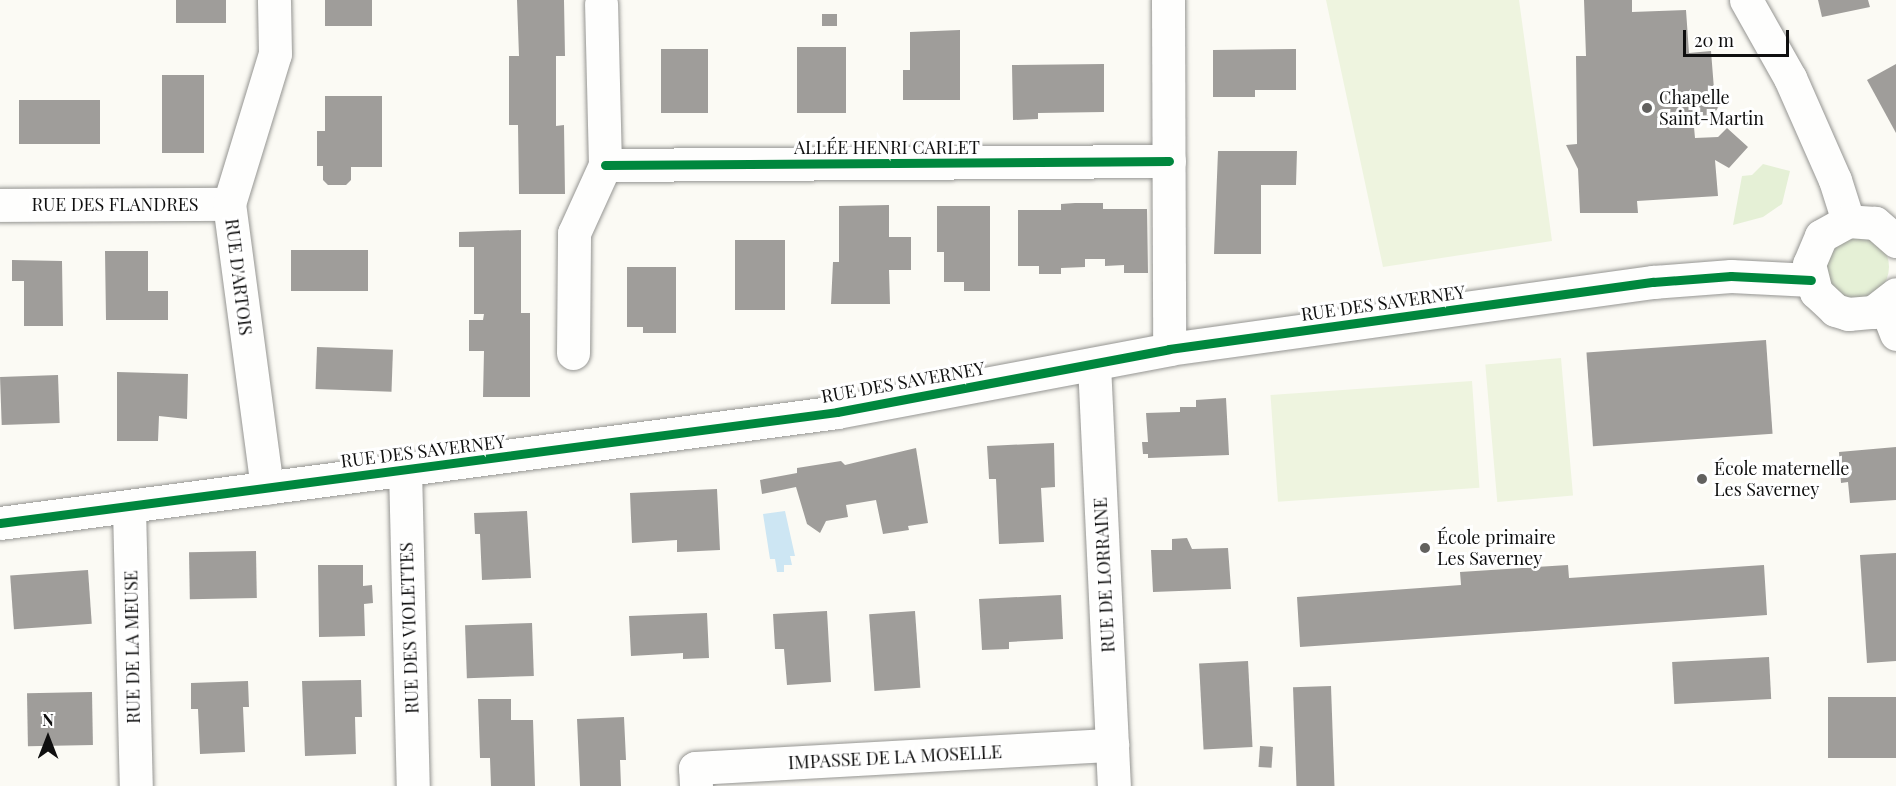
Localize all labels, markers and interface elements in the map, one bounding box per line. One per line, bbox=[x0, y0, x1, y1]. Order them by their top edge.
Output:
scale bar bbox=[1686, 18, 1792, 56]
text: 20 m bbox=[1694, 28, 1734, 52]
place label: Chapelle Saint-Martin bbox=[1659, 87, 1764, 130]
marker: Chapelle Saint-Martin bbox=[1640, 101, 1654, 115]
street label: ALLÉE HENRI CARLET bbox=[794, 136, 980, 158]
street label: RUE DES FLANDRES bbox=[32, 193, 198, 215]
street label: RUE D'ARTOIS bbox=[221, 217, 257, 337]
street label: RUE DES SAVERNEY bbox=[1299, 281, 1467, 325]
street label: RUE DES SAVERNEY bbox=[820, 357, 986, 407]
street label: RUE DES SAVERNEY bbox=[339, 430, 507, 472]
place label: École maternelle Les Saverney bbox=[1714, 458, 1849, 500]
marker: École maternelle Les Saverney bbox=[1695, 472, 1709, 486]
street label: RUE DE LORRAINE bbox=[1089, 497, 1119, 653]
place label: École primaire Les Saverney bbox=[1437, 527, 1556, 570]
marker: École primaire Les Saverney bbox=[1418, 541, 1432, 555]
street label: RUE DES VIOLETTES bbox=[395, 542, 423, 714]
street label: RUE DE LA MEUSE bbox=[120, 570, 144, 724]
north arrow bbox=[18, 708, 78, 768]
text: N bbox=[42, 709, 54, 730]
street label: IMPASSE DE LA MOSELLE bbox=[787, 741, 1003, 773]

